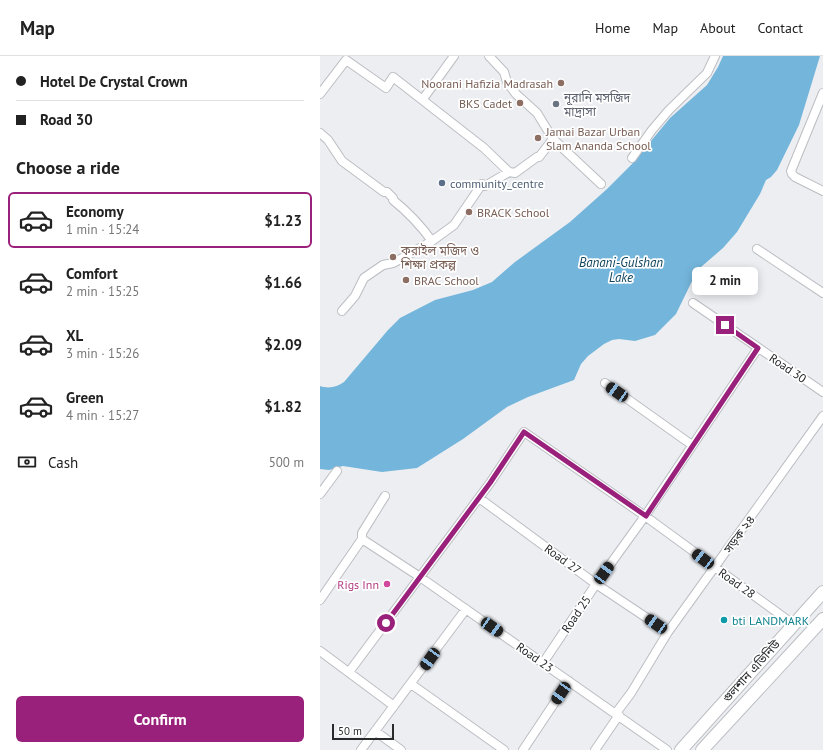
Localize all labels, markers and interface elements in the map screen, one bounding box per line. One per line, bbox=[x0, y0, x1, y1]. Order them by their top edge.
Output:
text: Map bbox=[20, 16, 55, 40]
text: Home bbox=[595, 19, 630, 37]
text: Map bbox=[652, 19, 678, 37]
text: About bbox=[700, 19, 736, 37]
text: Contact bbox=[758, 19, 803, 37]
text: Hotel De Crystal Crown bbox=[40, 72, 188, 91]
place label: Noorani Hafizia Madrasah bbox=[421, 76, 553, 91]
marker: Noorani Hafizia Madrasah bbox=[556, 78, 566, 88]
place label: নূরানি মসজিদ মাদ্রাসা bbox=[563, 90, 631, 119]
place label: BKS Cadet bbox=[459, 96, 512, 111]
marker: BKS Cadet bbox=[515, 98, 525, 108]
marker: নূরানি মসজিদ মাদ্রাসা bbox=[551, 99, 561, 109]
text: Road 30 bbox=[40, 110, 93, 129]
place label: Jamai Bazar Urban Slam Ananda School bbox=[545, 124, 651, 153]
marker: Jamai Bazar Urban Slam Ananda School bbox=[533, 133, 543, 143]
text: Choose a ride bbox=[16, 156, 120, 179]
place label: community_centre bbox=[450, 176, 544, 191]
marker: community_centre bbox=[437, 178, 447, 188]
icon: car bbox=[18, 202, 54, 238]
text: Economy bbox=[66, 202, 124, 221]
place label: BRACK School bbox=[477, 205, 550, 220]
marker: BRACK School bbox=[464, 207, 474, 217]
text: $1.23 bbox=[264, 211, 302, 230]
text: 1 min · 15:24 bbox=[66, 221, 139, 238]
place label: করাইল মজিদ ও শিক্ষা প্রকল্প bbox=[400, 243, 479, 272]
marker: করাইল মজিদ ও শিক্ষা প্রকল্প bbox=[388, 252, 398, 262]
water label: Banani-Gulshan Lake bbox=[579, 254, 663, 286]
icon: car bbox=[18, 264, 54, 300]
text: Comfort bbox=[66, 264, 118, 283]
callout: 2 min bbox=[692, 267, 758, 295]
text: 2 min bbox=[709, 272, 741, 289]
text: $1.66 bbox=[264, 273, 302, 292]
place label: BRAC School bbox=[414, 273, 479, 288]
marker: BRAC School bbox=[401, 275, 411, 285]
text: 2 min · 15:25 bbox=[66, 283, 139, 300]
route end bbox=[716, 316, 734, 334]
icon: car bbox=[18, 326, 54, 362]
text: XL bbox=[66, 326, 83, 345]
text: $2.09 bbox=[264, 335, 302, 354]
text: 3 min · 15:26 bbox=[66, 345, 139, 362]
street label: Road 30 bbox=[767, 350, 810, 386]
car bbox=[604, 380, 630, 404]
icon: car bbox=[18, 388, 54, 424]
text: Green bbox=[66, 388, 104, 407]
text: $1.82 bbox=[264, 397, 302, 416]
text: 4 min · 15:27 bbox=[66, 407, 139, 424]
icon: cash bbox=[16, 451, 38, 473]
text: Cash bbox=[48, 453, 78, 472]
text: 500 m bbox=[269, 454, 304, 471]
street label: সড়ক ২৪ bbox=[720, 512, 758, 557]
street label: Road 27 bbox=[542, 541, 584, 577]
car bbox=[690, 547, 716, 571]
car bbox=[592, 560, 616, 586]
street label: Road 28 bbox=[716, 565, 758, 601]
place label: Rigs Inn bbox=[337, 577, 379, 592]
marker: Rigs Inn bbox=[382, 579, 392, 589]
street label: Road 25 bbox=[558, 593, 594, 635]
car bbox=[643, 612, 669, 636]
place label: bti LANDMARK bbox=[732, 613, 809, 628]
route start bbox=[377, 614, 395, 632]
car bbox=[479, 615, 505, 639]
marker: bti LANDMARK bbox=[719, 615, 729, 625]
street label: গুলশান এভিনিউ bbox=[719, 636, 783, 705]
street label: Road 23 bbox=[514, 639, 556, 675]
car bbox=[418, 646, 442, 672]
car bbox=[549, 680, 573, 706]
button: Confirm bbox=[16, 696, 304, 742]
scale bar bbox=[332, 722, 394, 741]
text: 50 m bbox=[338, 724, 362, 738]

